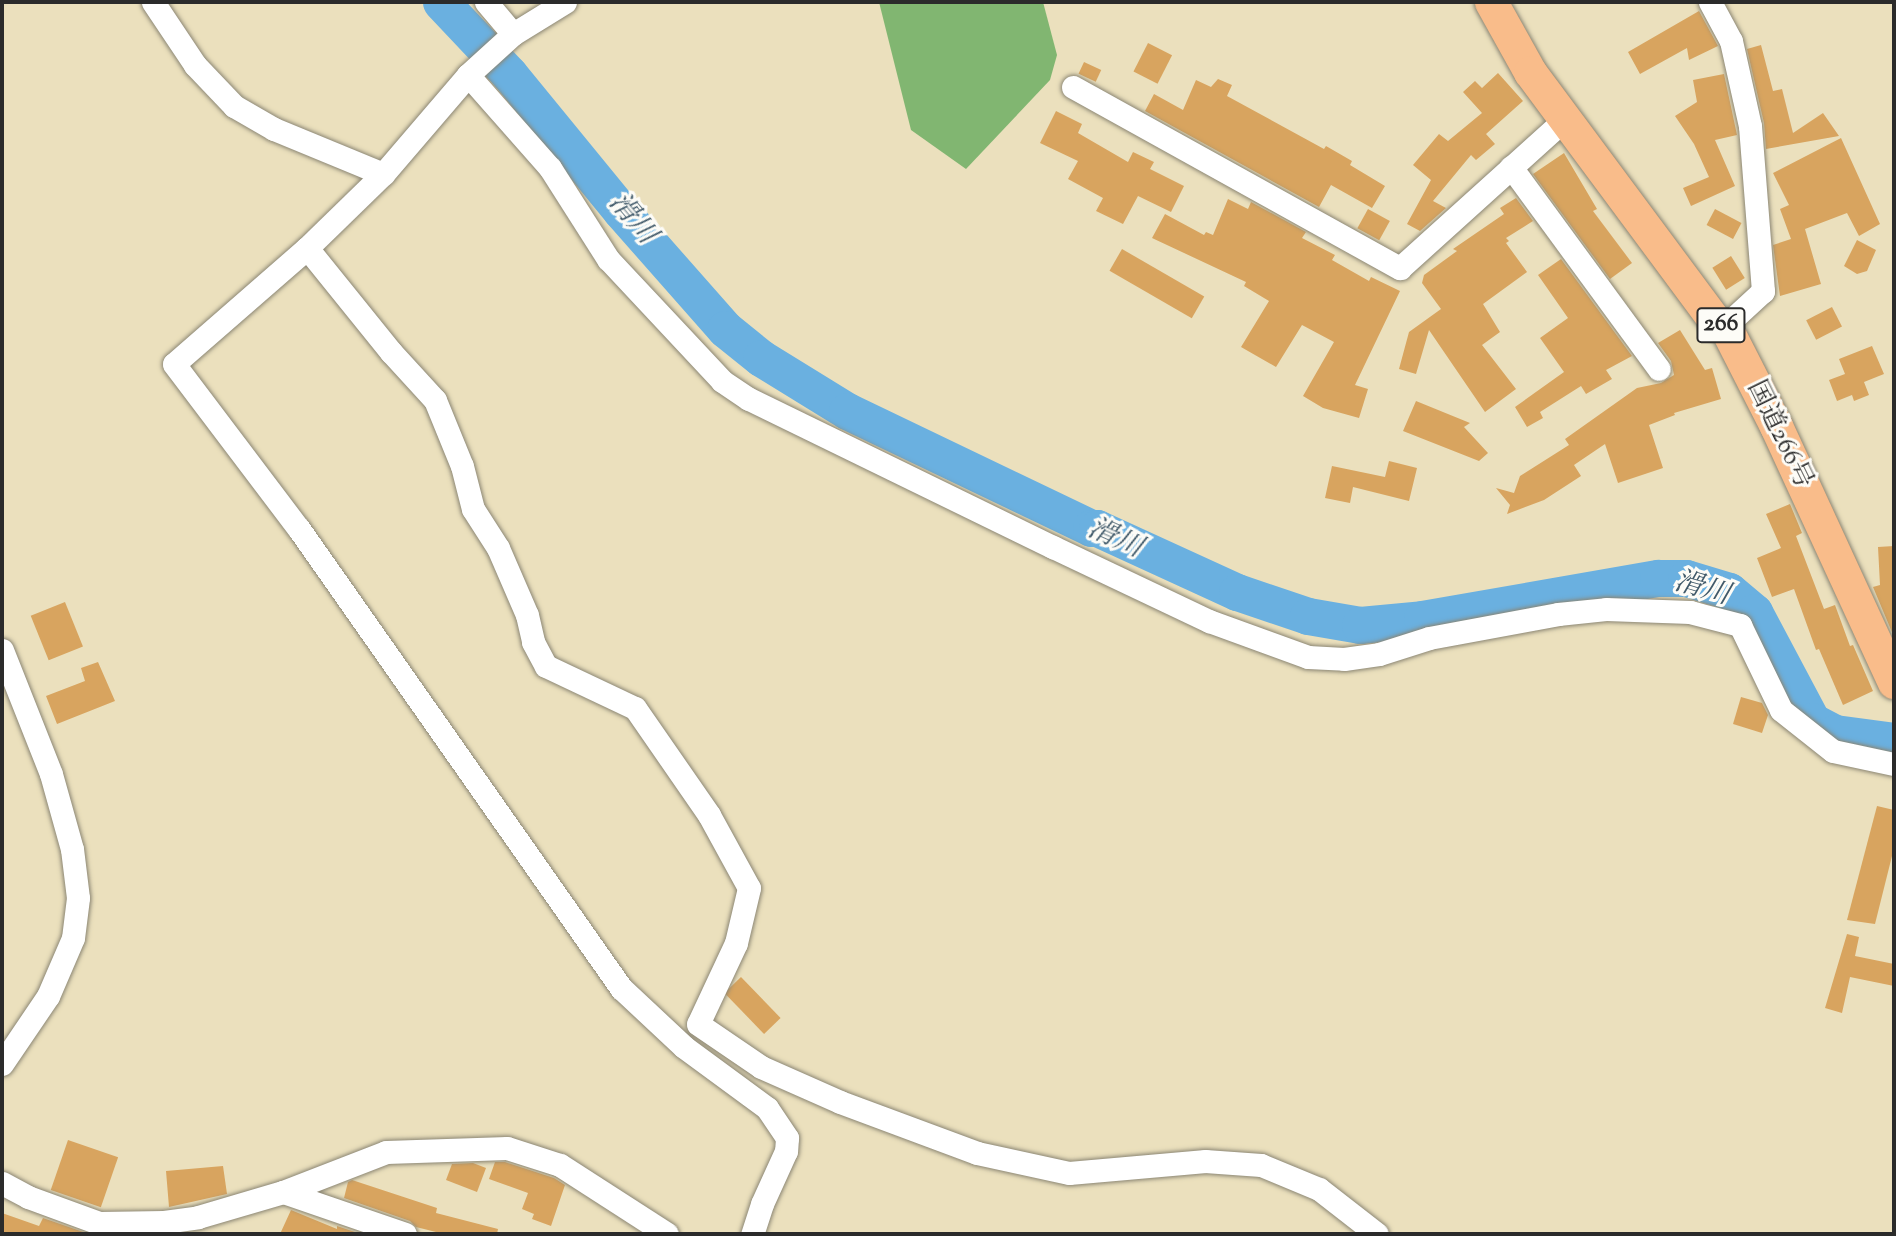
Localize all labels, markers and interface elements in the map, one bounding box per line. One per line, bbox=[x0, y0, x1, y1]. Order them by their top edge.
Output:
water label: 滑川 bbox=[601, 187, 663, 251]
road number: 266 bbox=[1695, 304, 1747, 346]
street label: 国道266号 bbox=[1740, 376, 1818, 494]
water label: 滑川 bbox=[1083, 512, 1147, 566]
water label: 滑川 bbox=[1670, 565, 1734, 613]

